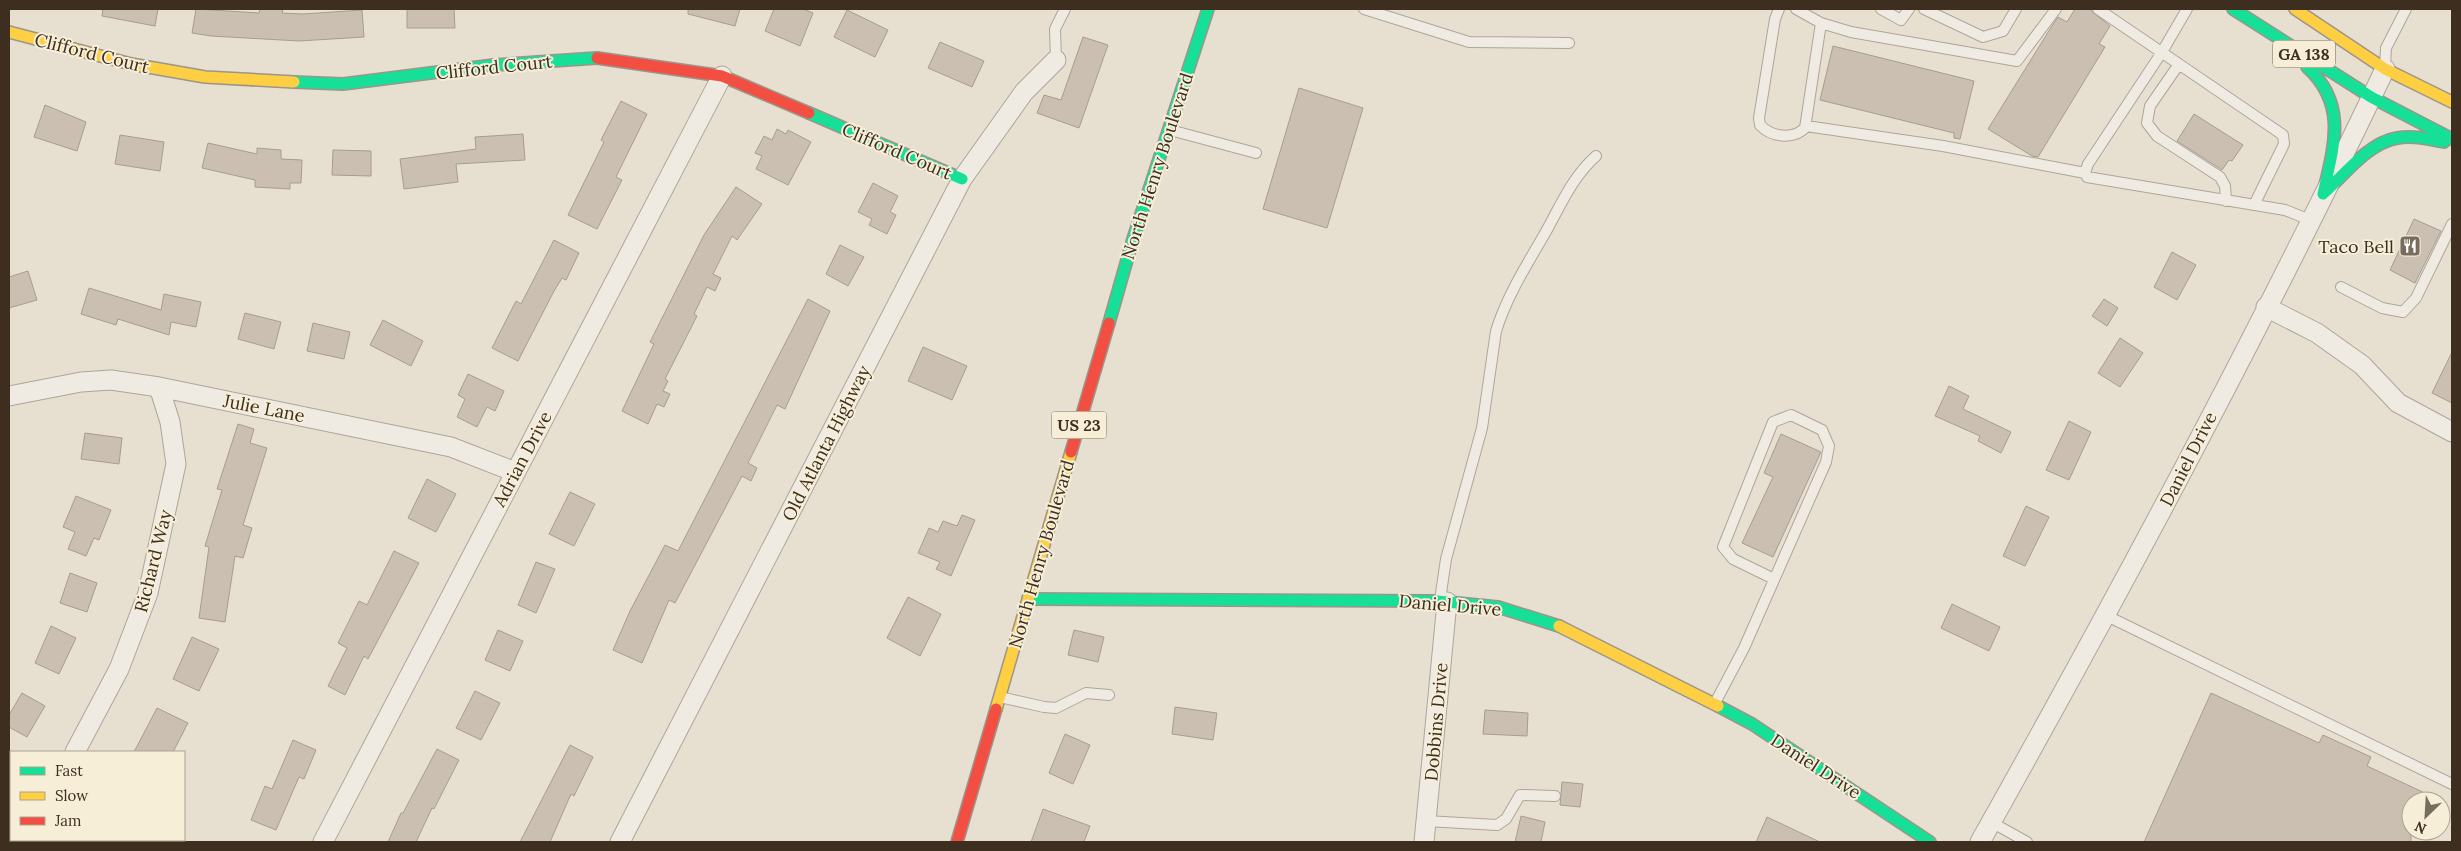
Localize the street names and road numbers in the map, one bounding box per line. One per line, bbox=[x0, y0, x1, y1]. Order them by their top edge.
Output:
street label: Clifford Court bbox=[32, 28, 152, 78]
road number: GA 138 bbox=[2273, 41, 2335, 68]
street label: Clifford Court bbox=[435, 49, 554, 85]
street label: North Henry Boulevard bbox=[1116, 70, 1198, 262]
street label: Clifford Court bbox=[839, 118, 955, 185]
street label: Old Atlanta Highway bbox=[777, 361, 875, 525]
street label: Julie Lane bbox=[220, 389, 307, 427]
street label: Adrian Drive bbox=[487, 407, 557, 512]
street label: Daniel Drive bbox=[2154, 408, 2222, 510]
road number: US 23 bbox=[1052, 412, 1106, 438]
street label: North Henry Boulevard bbox=[1003, 457, 1079, 651]
street label: Richard Way bbox=[129, 507, 177, 615]
street label: Daniel Drive bbox=[1398, 589, 1503, 621]
street label: Dobbins Drive bbox=[1419, 662, 1453, 782]
street label: Daniel Drive bbox=[1767, 728, 1866, 804]

